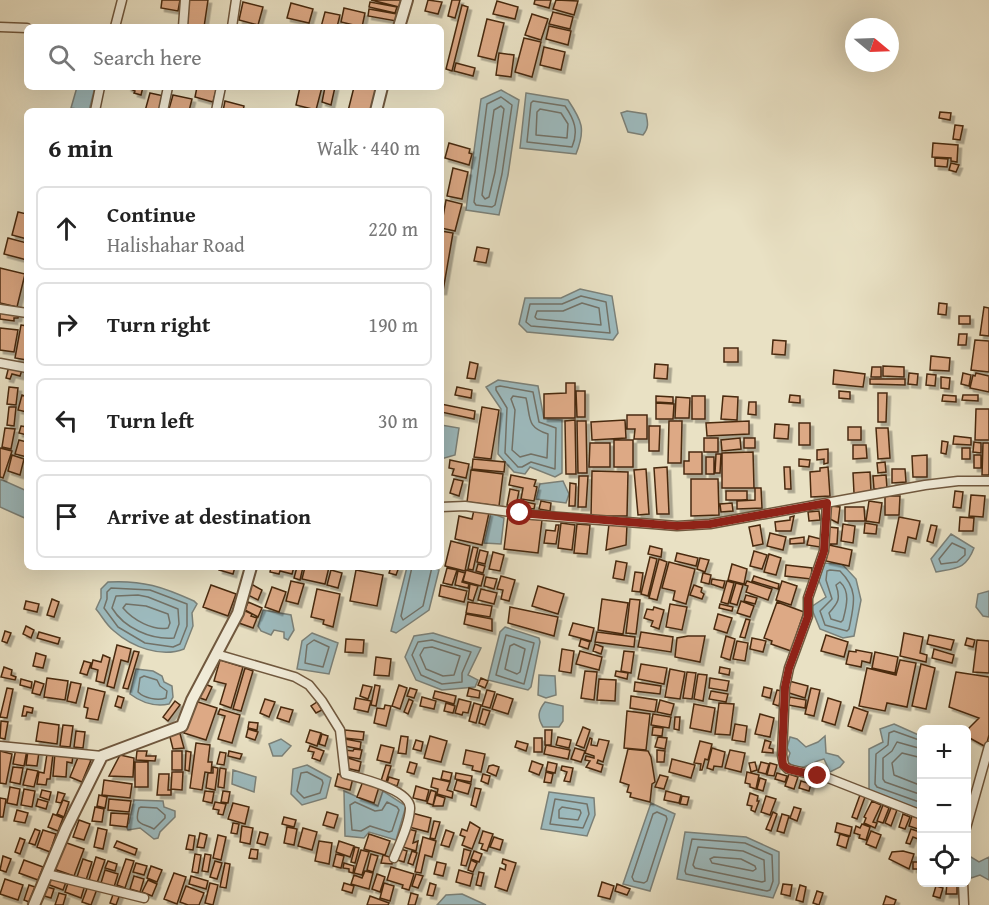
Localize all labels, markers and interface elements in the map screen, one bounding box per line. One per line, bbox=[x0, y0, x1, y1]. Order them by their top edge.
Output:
north arrow bbox=[845, 18, 899, 72]
search box bbox=[24, 24, 444, 90]
icon: search bbox=[45, 41, 78, 74]
text: Search here bbox=[93, 41, 202, 73]
text: 6 min bbox=[48, 128, 113, 167]
text: Walk · 440 m bbox=[317, 133, 420, 162]
text: Continue bbox=[107, 198, 196, 230]
icon: ahead bbox=[50, 212, 83, 245]
text: 220 m bbox=[368, 214, 418, 243]
text: Halishahar Road bbox=[107, 230, 245, 259]
icon: right bbox=[50, 308, 83, 341]
text: Turn right bbox=[107, 308, 210, 340]
text: 190 m bbox=[368, 310, 418, 339]
icon: left bbox=[50, 404, 83, 437]
text: Turn left bbox=[107, 404, 194, 436]
text: 30 m bbox=[378, 406, 418, 435]
route start bbox=[506, 499, 532, 525]
icon: arrive bbox=[50, 500, 83, 533]
text: Arrive at destination bbox=[107, 500, 311, 532]
map controls bbox=[917, 725, 971, 887]
button: + bbox=[917, 725, 971, 779]
route end bbox=[804, 762, 830, 788]
button: − bbox=[917, 779, 971, 833]
button: locate bbox=[917, 833, 971, 887]

